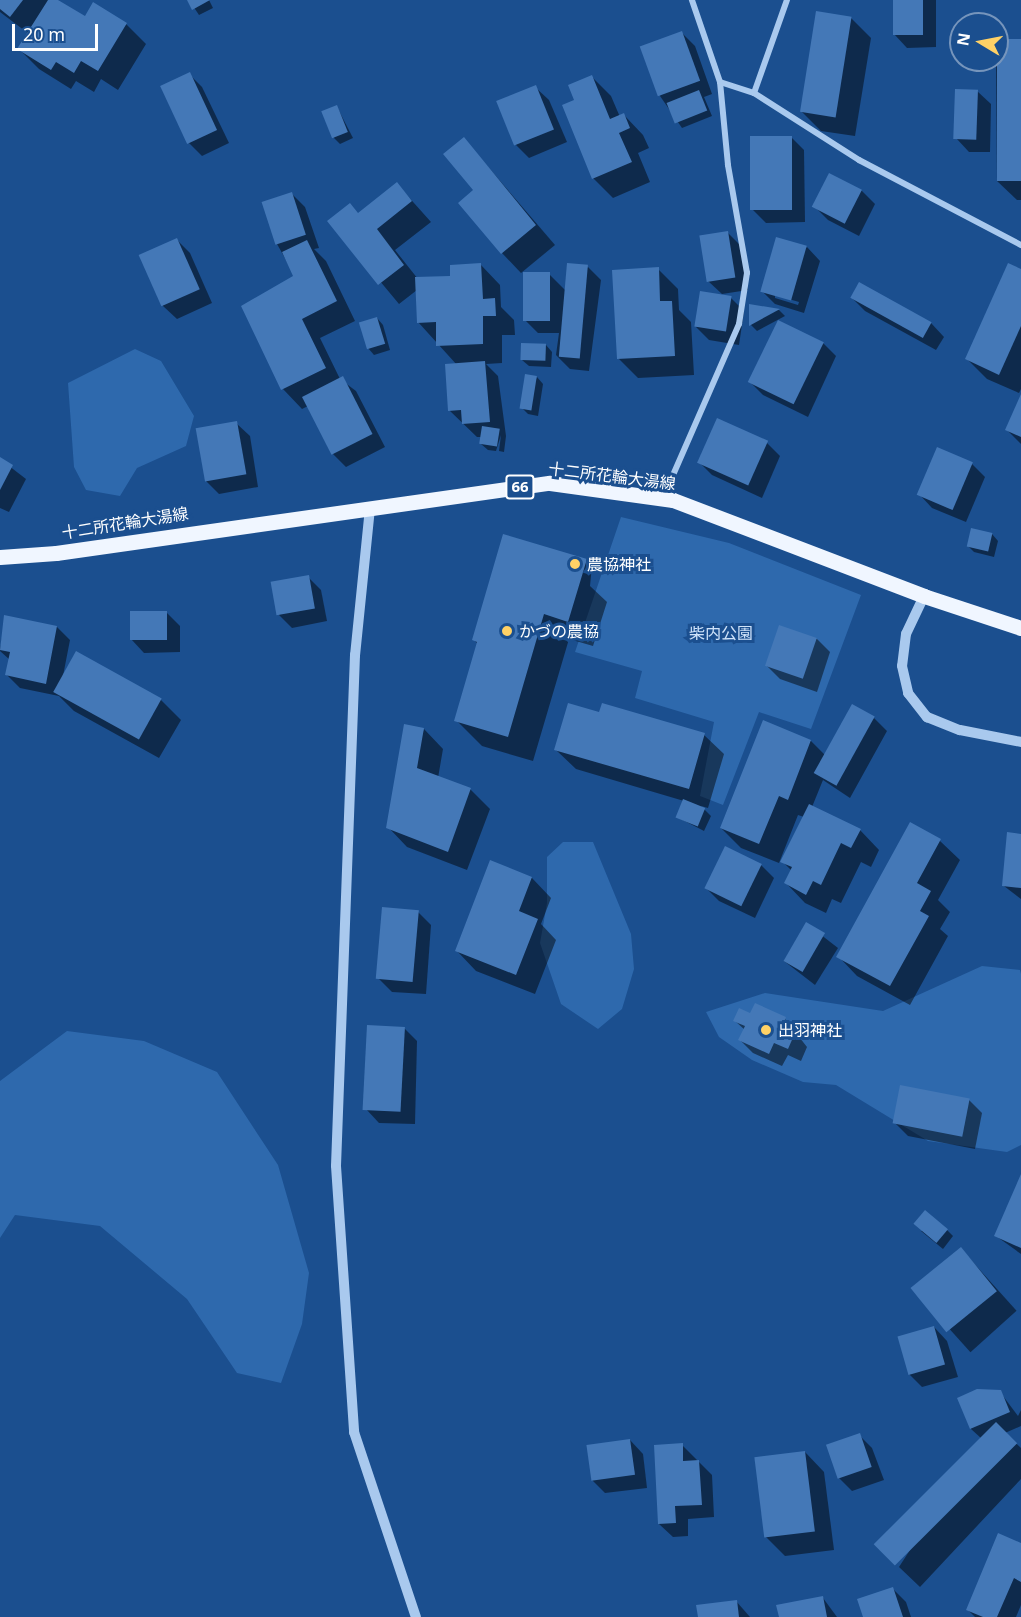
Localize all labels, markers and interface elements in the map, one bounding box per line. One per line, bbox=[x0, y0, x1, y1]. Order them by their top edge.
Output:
scale bar bbox=[15, 12, 100, 50]
north arrow bbox=[949, 12, 1009, 72]
text: 20 m bbox=[23, 22, 65, 46]
text: N bbox=[951, 31, 975, 48]
street label: 十二所花輪大湯線 bbox=[547, 459, 677, 493]
road number: 66 bbox=[505, 475, 535, 499]
street label: 十二所花輪大湯線 bbox=[60, 504, 190, 542]
place label: 農協神社 bbox=[587, 554, 651, 574]
marker: 農協神社 bbox=[568, 557, 582, 571]
place label: かづの農協 bbox=[519, 621, 599, 641]
park label: 柴内公園 bbox=[689, 623, 753, 643]
marker: かづの農協 bbox=[500, 624, 514, 638]
place label: 出羽神社 bbox=[778, 1020, 842, 1040]
marker: 出羽神社 bbox=[759, 1023, 773, 1037]

